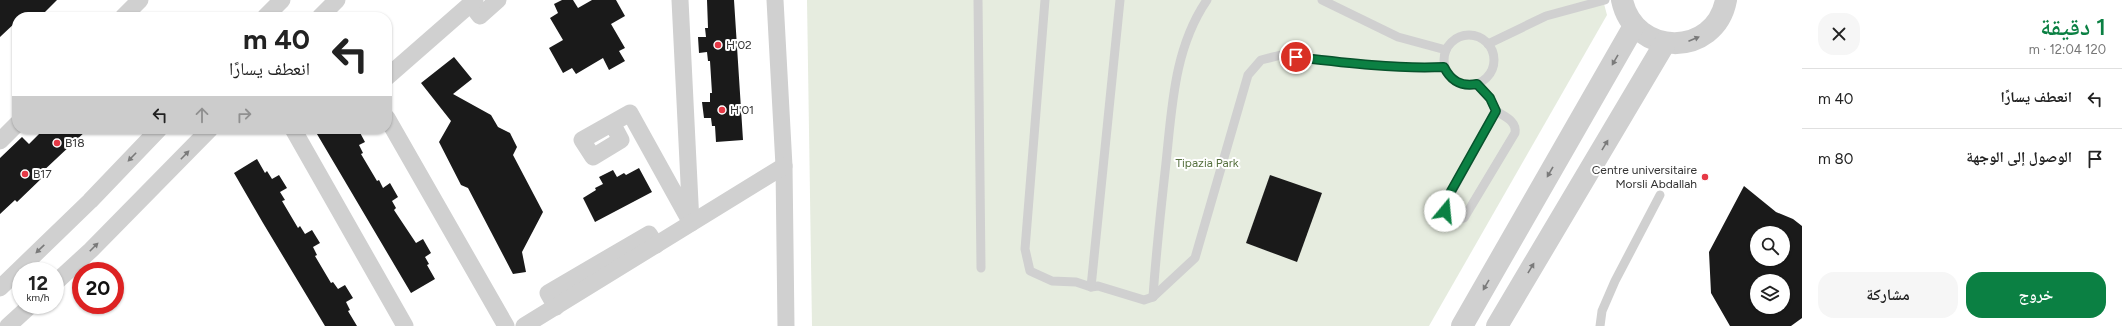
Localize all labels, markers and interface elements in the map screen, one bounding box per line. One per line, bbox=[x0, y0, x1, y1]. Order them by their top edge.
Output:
text: 1 دقيقة bbox=[2040, 12, 2106, 41]
button: close bbox=[1818, 13, 1860, 55]
text: 40 m bbox=[243, 22, 310, 56]
icon: left bbox=[324, 28, 376, 80]
one-way arrow bbox=[1689, 36, 1700, 42]
place label: H'02 bbox=[726, 38, 752, 52]
marker: H'02 bbox=[713, 40, 723, 50]
pin bbox=[1279, 40, 1313, 74]
text: 120 m · 12:04 bbox=[2029, 42, 2106, 57]
icon: arrive bbox=[1285, 46, 1307, 68]
one-way arrow bbox=[1611, 54, 1618, 66]
text: انعطف يسارًا bbox=[229, 58, 310, 80]
text: انعطف يسارًا bbox=[2000, 88, 2072, 106]
icon: left bbox=[2084, 88, 2106, 110]
text: 40 m bbox=[1818, 90, 1853, 108]
place label: H'01 bbox=[730, 103, 754, 117]
icon: left bbox=[149, 104, 171, 126]
icon: ahead bbox=[191, 104, 213, 126]
icon: right bbox=[233, 104, 255, 126]
marker: H'01 bbox=[717, 105, 727, 115]
place label: B18 bbox=[65, 136, 85, 150]
marker: B18 bbox=[52, 138, 62, 148]
one-way arrow bbox=[1601, 139, 1608, 151]
text: الوصول إلى الوجهة bbox=[1966, 148, 2072, 166]
icon: arrive bbox=[2084, 148, 2106, 170]
one-way arrow bbox=[180, 150, 190, 160]
text: 80 m bbox=[1818, 150, 1853, 168]
one-way arrow bbox=[127, 152, 137, 162]
park label: Tipazia Park bbox=[1175, 156, 1239, 170]
place label: Centre universitaire Morsli Abdallah bbox=[1592, 163, 1697, 191]
one-way arrow bbox=[1547, 166, 1554, 178]
place label: B17 bbox=[33, 167, 52, 181]
marker: B17 bbox=[20, 169, 30, 179]
marker: Centre universitaire Morsli Abdallah bbox=[1700, 172, 1710, 182]
position arrow bbox=[1424, 190, 1466, 232]
map controls bbox=[1750, 226, 1790, 314]
button: search bbox=[1750, 226, 1790, 266]
one-way arrow bbox=[89, 242, 99, 252]
one-way arrow bbox=[35, 245, 45, 254]
speed limit sign: 20 bbox=[72, 262, 124, 314]
one-way arrow bbox=[1528, 262, 1535, 274]
text: 12 bbox=[28, 271, 48, 295]
button: مشاركة bbox=[1818, 272, 1958, 318]
button: خروج bbox=[1966, 272, 2106, 318]
button: layers bbox=[1750, 274, 1790, 314]
one-way arrow bbox=[1482, 279, 1489, 291]
text: km/h bbox=[27, 291, 49, 304]

